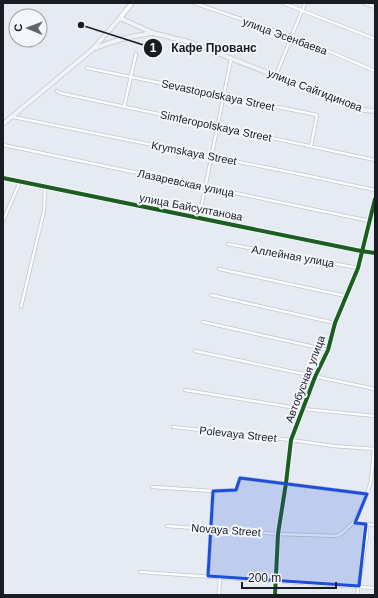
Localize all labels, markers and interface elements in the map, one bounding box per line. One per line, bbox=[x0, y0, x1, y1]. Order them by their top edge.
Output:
north arrow bbox=[8, 8, 48, 48]
street label: улица Эсенбаева bbox=[241, 15, 330, 57]
text: С bbox=[12, 24, 24, 32]
callout: Кафе Прованс bbox=[143, 36, 264, 60]
text: 1 bbox=[150, 41, 157, 55]
text: Кафе Прованс bbox=[171, 41, 257, 55]
street label: улица Сайгидинова bbox=[266, 66, 365, 114]
street label: Sevastopolskaya Street bbox=[160, 77, 276, 113]
street label: Simferopolskaya Street bbox=[159, 108, 273, 144]
street label: Krymskaya Street bbox=[150, 139, 238, 167]
street label: Лазаревская улица bbox=[137, 167, 236, 199]
street label: улица Байсултанова bbox=[138, 191, 245, 223]
street label: Аллейная улица bbox=[251, 243, 336, 269]
street label: Автобусная улица bbox=[283, 333, 327, 424]
street label: Polevaya Street bbox=[199, 424, 277, 444]
street label: Novaya Street bbox=[191, 522, 261, 538]
scale bar bbox=[242, 564, 336, 590]
text: 200 m bbox=[248, 571, 281, 585]

